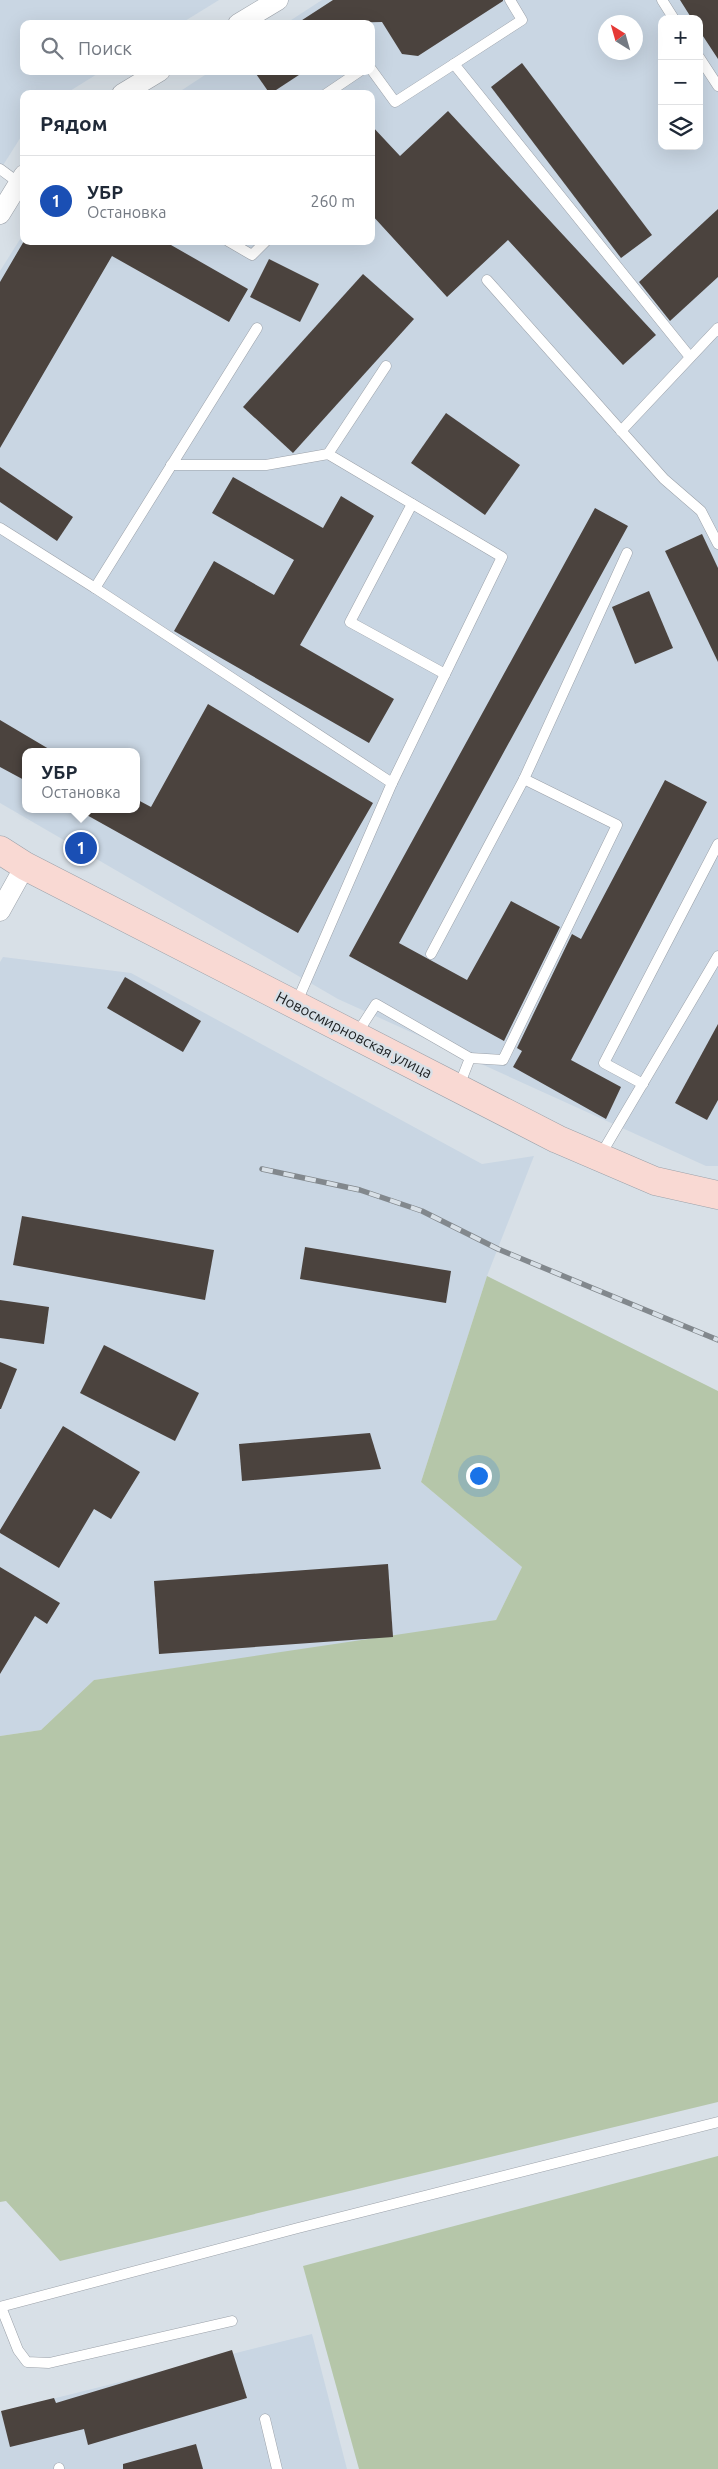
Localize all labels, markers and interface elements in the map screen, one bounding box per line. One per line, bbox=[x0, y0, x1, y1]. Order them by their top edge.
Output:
north arrow bbox=[598, 15, 643, 60]
map controls bbox=[658, 15, 703, 150]
button: + bbox=[658, 15, 703, 60]
search box bbox=[20, 20, 375, 75]
icon: search bbox=[38, 34, 66, 62]
text: Поиск bbox=[78, 37, 132, 59]
button: − bbox=[658, 60, 703, 105]
button: layers bbox=[658, 105, 703, 150]
text: Рядом bbox=[40, 111, 108, 135]
text: УБР bbox=[87, 181, 123, 203]
text: 1 bbox=[51, 192, 61, 210]
text: 260 m bbox=[310, 192, 355, 210]
text: Остановка bbox=[87, 203, 166, 221]
popup bbox=[22, 748, 140, 813]
text: УБР bbox=[41, 761, 78, 783]
text: Остановка bbox=[41, 783, 121, 801]
pin: 1 bbox=[65, 829, 97, 867]
street label: Новосмирновская улица bbox=[273, 988, 435, 1081]
your location bbox=[466, 1463, 492, 1489]

